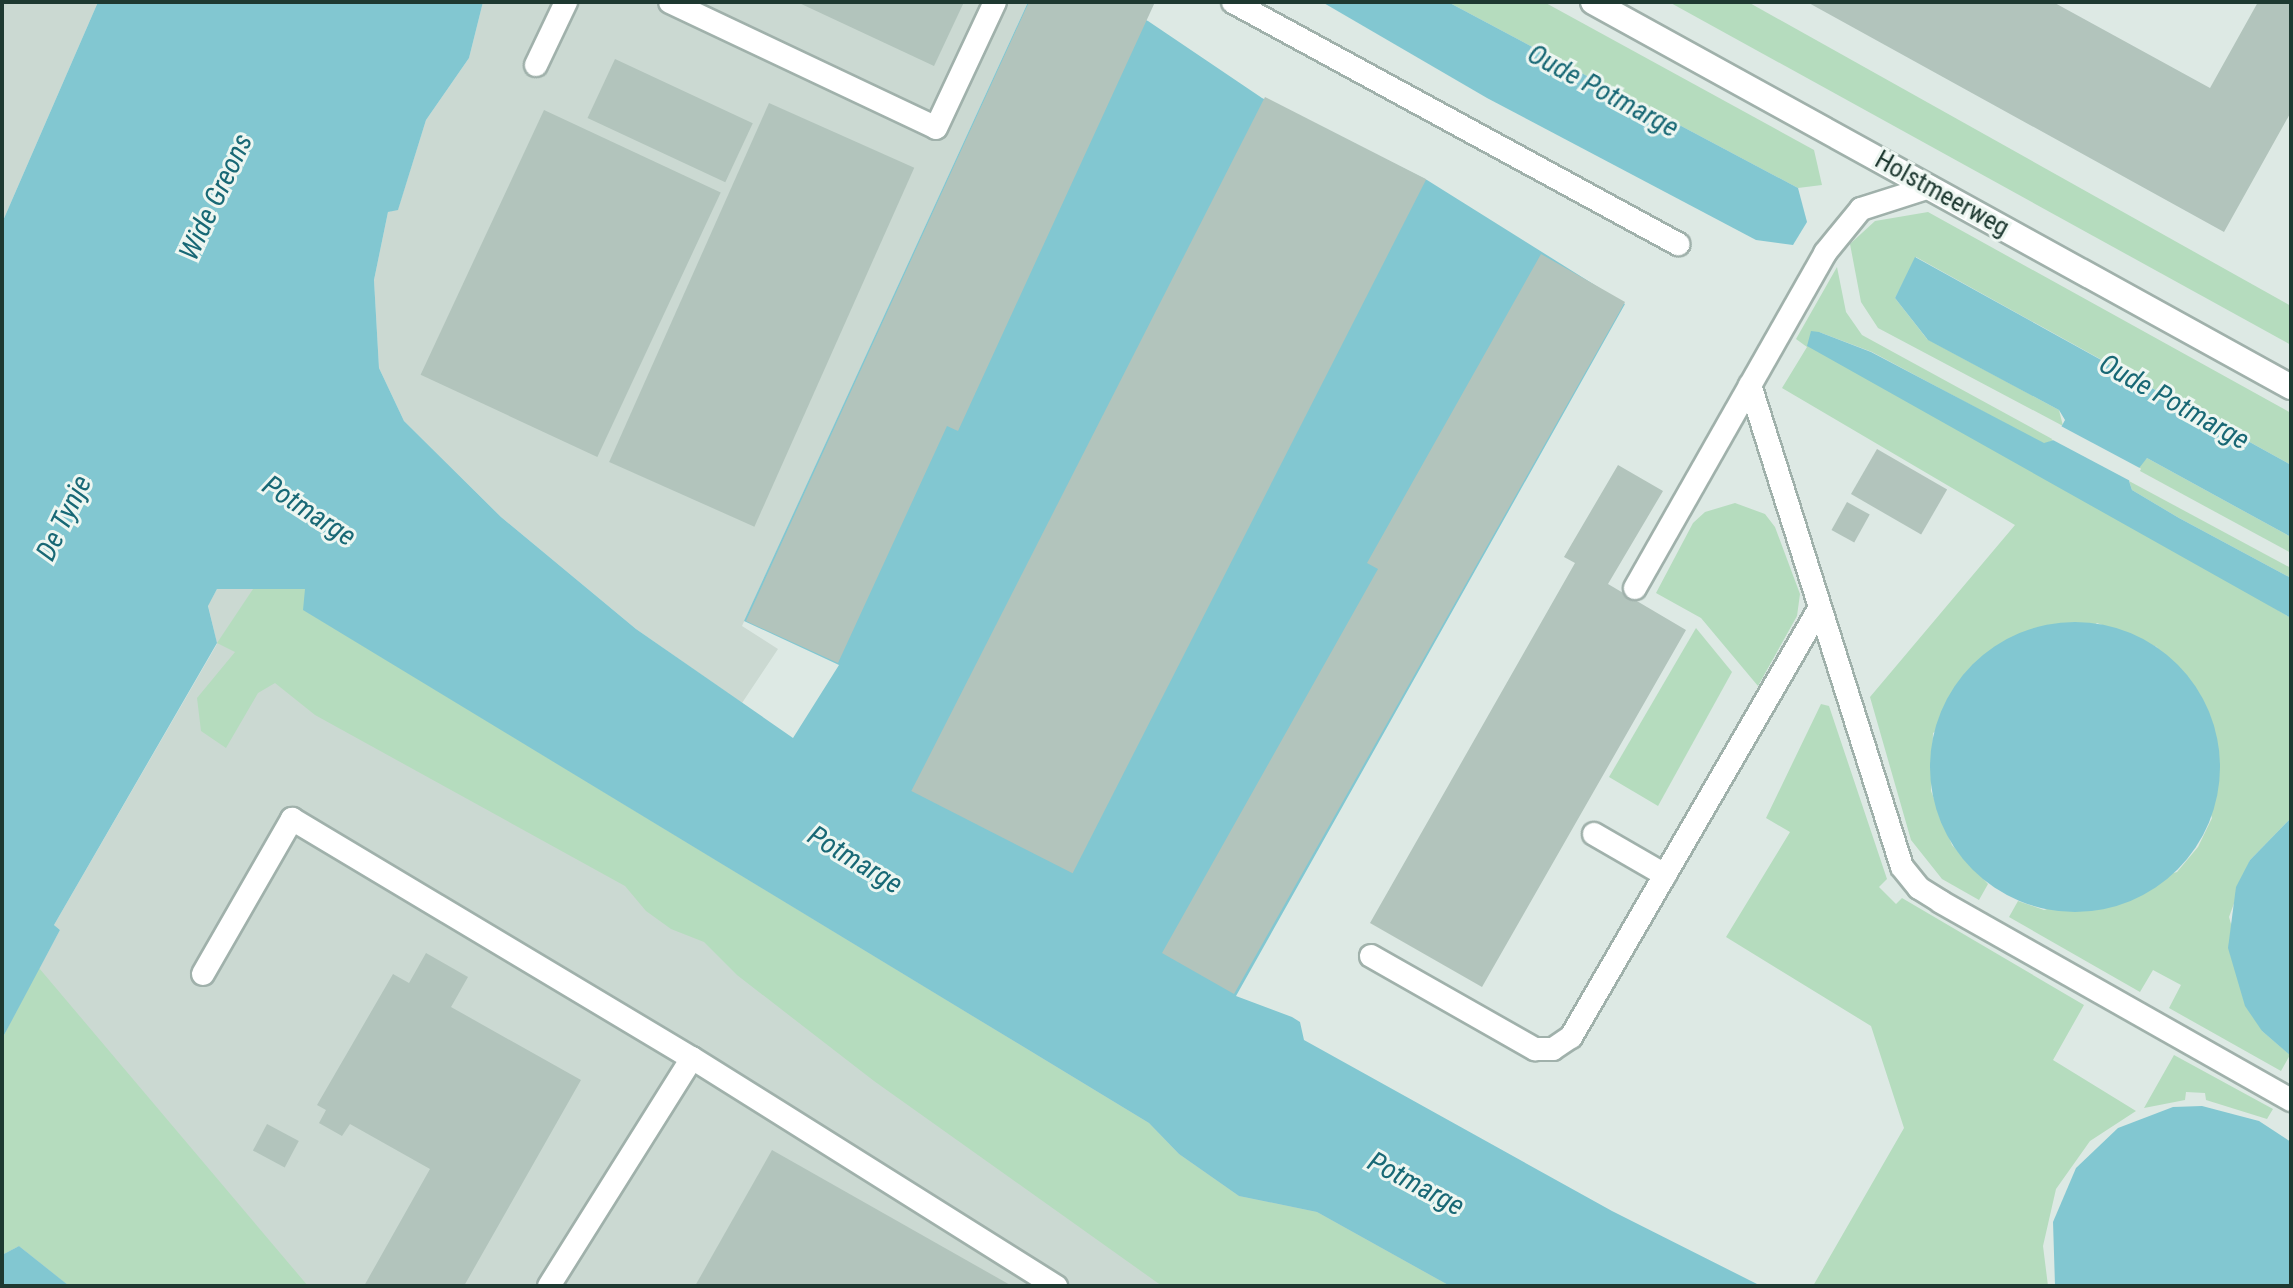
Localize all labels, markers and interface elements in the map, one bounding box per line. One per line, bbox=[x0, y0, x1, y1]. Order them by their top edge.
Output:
water label: Oude Potmarge bbox=[1522, 37, 1684, 145]
water label: Wide Greons bbox=[172, 129, 260, 265]
street label: Holstmeerweg bbox=[1869, 144, 2015, 244]
water label: Oude Potmarge bbox=[2093, 347, 2255, 457]
water label: Potmarge bbox=[256, 469, 362, 553]
water label: De Tynje bbox=[29, 470, 99, 566]
water label: Potmarge bbox=[802, 819, 908, 901]
water label: Potmarge bbox=[1362, 1145, 1470, 1223]

